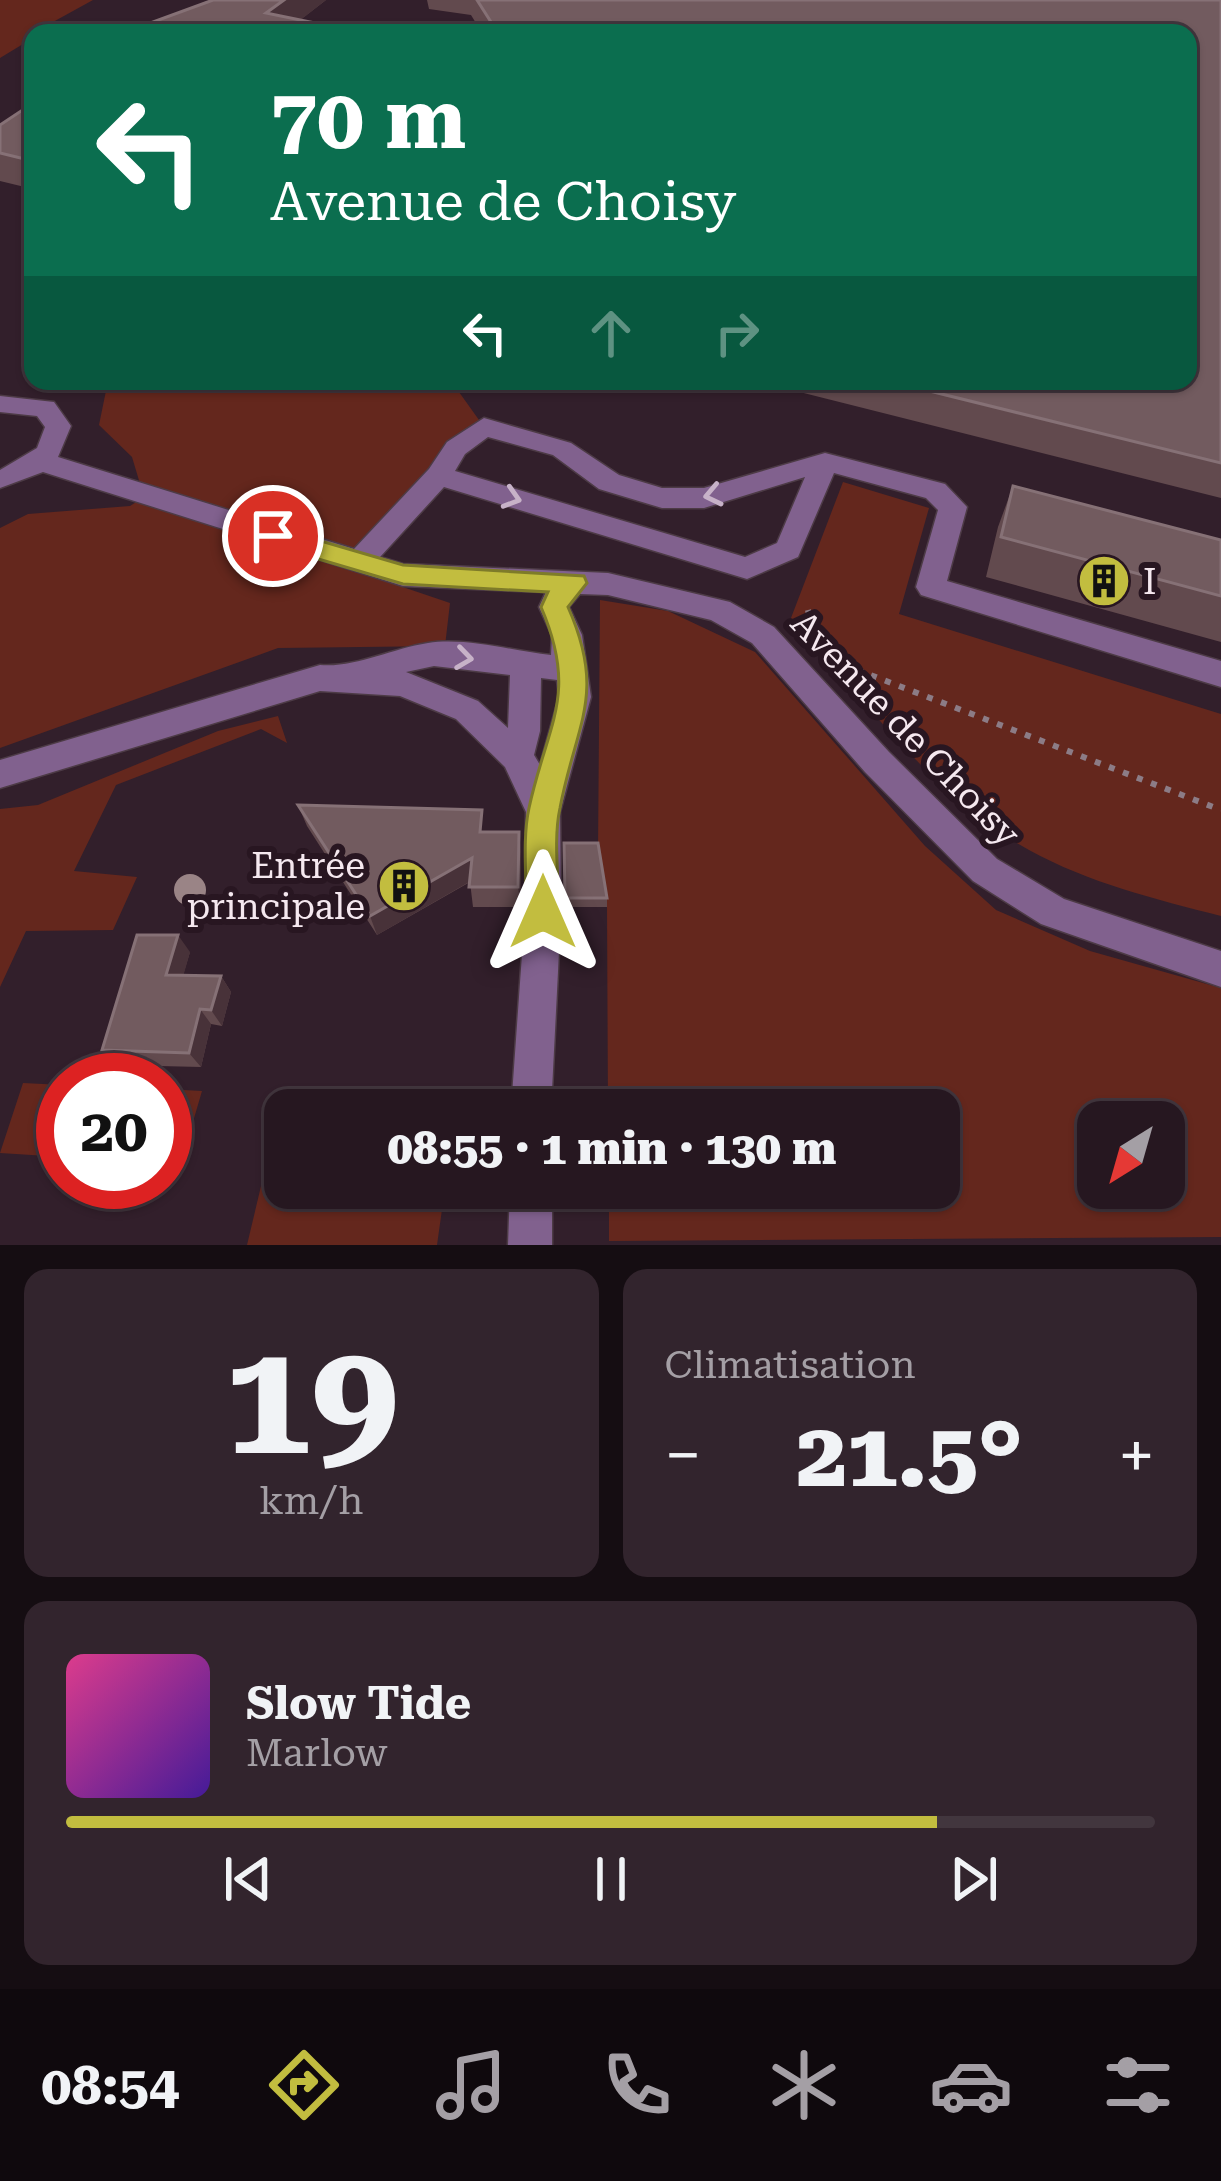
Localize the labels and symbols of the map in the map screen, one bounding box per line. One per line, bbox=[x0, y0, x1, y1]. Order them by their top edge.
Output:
one-way arrow bbox=[704, 481, 724, 506]
one-way arrow bbox=[501, 484, 522, 509]
pin bbox=[222, 485, 324, 587]
building icon: I bbox=[1076, 553, 1132, 609]
place label: I bbox=[1143, 561, 1157, 603]
street label: Avenue de Choisy bbox=[782, 602, 1029, 856]
one-way arrow bbox=[454, 644, 474, 670]
place label: Entrée principale bbox=[187, 845, 365, 928]
position arrow bbox=[480, 849, 606, 975]
building icon: Entrée principale bbox=[376, 858, 432, 914]
speed limit sign: 20 bbox=[36, 1053, 192, 1209]
north arrow bbox=[1077, 1101, 1185, 1209]

